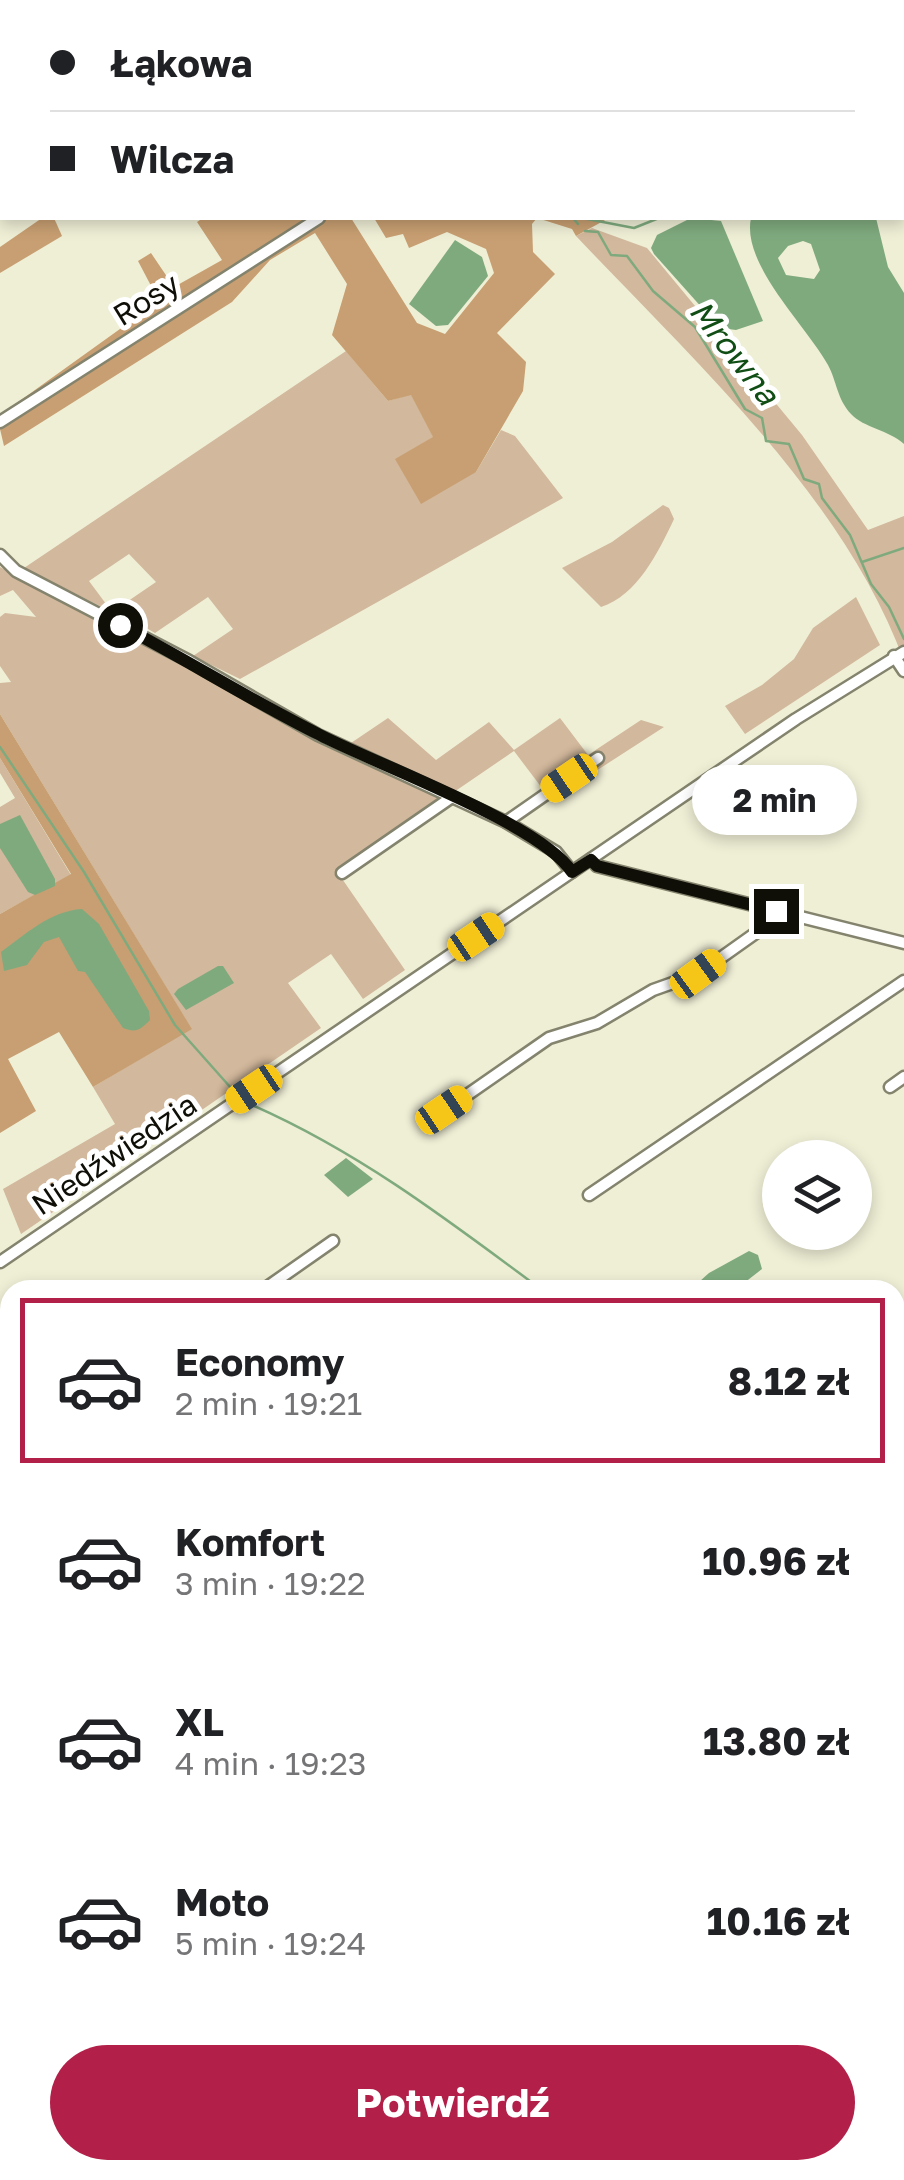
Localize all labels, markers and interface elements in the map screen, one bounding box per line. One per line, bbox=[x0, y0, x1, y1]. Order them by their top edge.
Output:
text: Łąkowa bbox=[110, 40, 253, 85]
text: Wilcza bbox=[110, 136, 234, 181]
street label: Rosy bbox=[106, 265, 186, 333]
water label: Mrowna bbox=[682, 292, 789, 413]
route start bbox=[98, 603, 143, 648]
car bbox=[536, 749, 602, 807]
callout: 2 min bbox=[694, 766, 858, 836]
text: 2 min bbox=[733, 781, 816, 819]
route end bbox=[754, 889, 799, 934]
car bbox=[443, 908, 509, 966]
car bbox=[665, 944, 731, 1004]
car bbox=[221, 1060, 287, 1118]
car bbox=[411, 1081, 477, 1139]
street label: Niedźwiedzia bbox=[25, 1086, 203, 1222]
map controls bbox=[762, 1140, 872, 1250]
button: layers bbox=[762, 1140, 872, 1250]
icon: car bbox=[55, 1336, 145, 1426]
text: Economy bbox=[175, 1339, 344, 1384]
text: 8.12 zł bbox=[728, 1358, 850, 1403]
text: 2 min · 19:21 bbox=[175, 1384, 362, 1422]
icon: car bbox=[55, 1516, 145, 1606]
text: Komfort bbox=[175, 1519, 325, 1564]
text: 10.96 zł bbox=[702, 1538, 850, 1583]
text: 3 min · 19:22 bbox=[175, 1564, 366, 1602]
icon: car bbox=[55, 1696, 145, 1786]
text: XL bbox=[175, 1699, 224, 1744]
text: 13.80 zł bbox=[703, 1718, 850, 1763]
text: 4 min · 19:23 bbox=[175, 1744, 366, 1782]
icon: car bbox=[55, 1876, 145, 1966]
text: Moto bbox=[175, 1879, 269, 1924]
text: 10.16 zł bbox=[707, 1898, 850, 1943]
text: 5 min · 19:24 bbox=[175, 1924, 366, 1962]
button: Potwierdź bbox=[50, 2045, 855, 2160]

